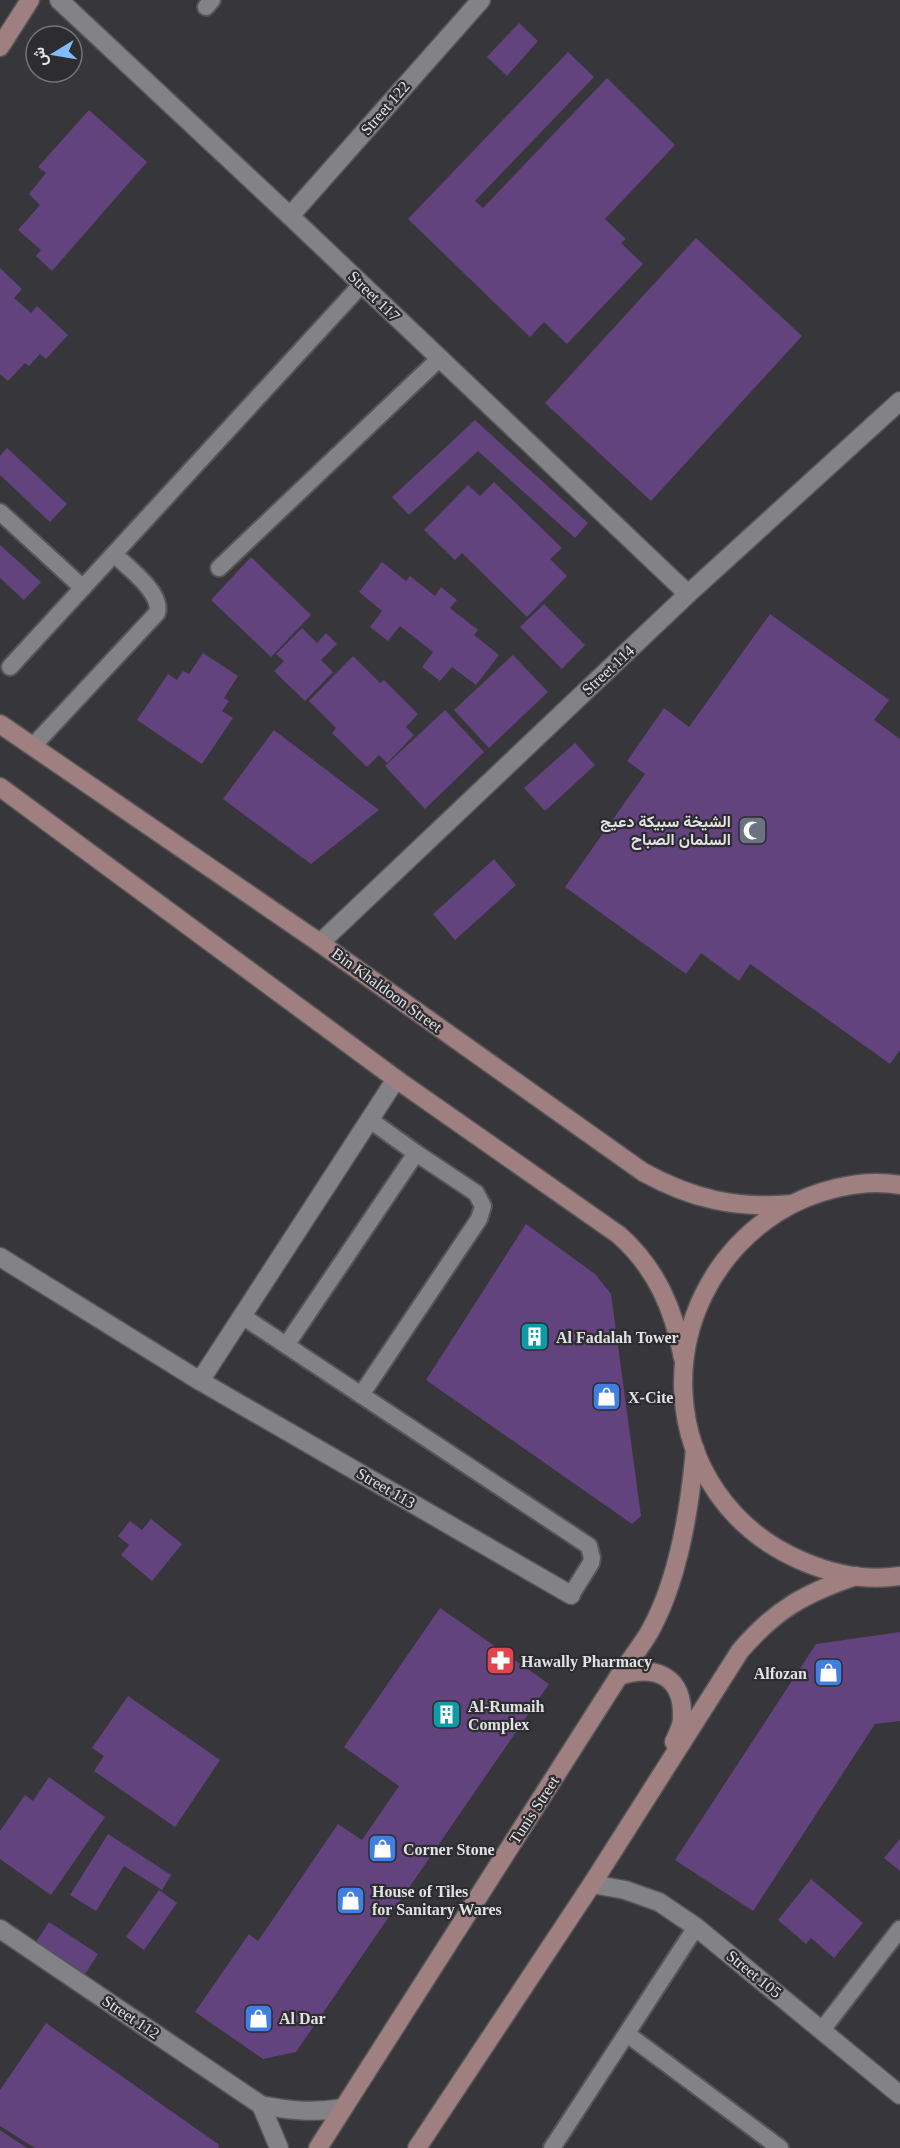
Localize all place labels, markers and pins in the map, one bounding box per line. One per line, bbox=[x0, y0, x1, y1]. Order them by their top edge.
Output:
place label: الشيخة سبيكة دعيج السلمان الصباح bbox=[600, 813, 731, 850]
mosque icon: الشيخة سبيكة دعيج السلمان الصباح bbox=[736, 814, 768, 846]
building icon: Al Fadalah Tower bbox=[519, 1321, 551, 1353]
place label: Al Fadalah Tower bbox=[556, 1329, 679, 1346]
shop icon: X-Cite bbox=[591, 1381, 623, 1413]
place label: X-Cite bbox=[628, 1389, 673, 1406]
pharmacy icon: Hawally Pharmacy bbox=[484, 1645, 516, 1677]
place label: Hawally Pharmacy bbox=[521, 1653, 652, 1671]
shop icon: Alfozan bbox=[812, 1657, 844, 1689]
place label: Alfozan bbox=[754, 1665, 807, 1682]
place label: Al-Rumaih Complex bbox=[468, 1698, 545, 1734]
building icon: Al-Rumaih Complex bbox=[431, 1699, 463, 1731]
shop icon: Corner Stone bbox=[366, 1833, 398, 1865]
place label: Corner Stone bbox=[403, 1841, 495, 1858]
place label: House of Tiles for Sanitary Wares bbox=[372, 1883, 502, 1919]
shop icon: House of Tiles for Sanitary Wares bbox=[335, 1884, 367, 1916]
shop icon: Al Dar bbox=[242, 2002, 274, 2034]
place label: Al Dar bbox=[279, 2010, 326, 2027]

